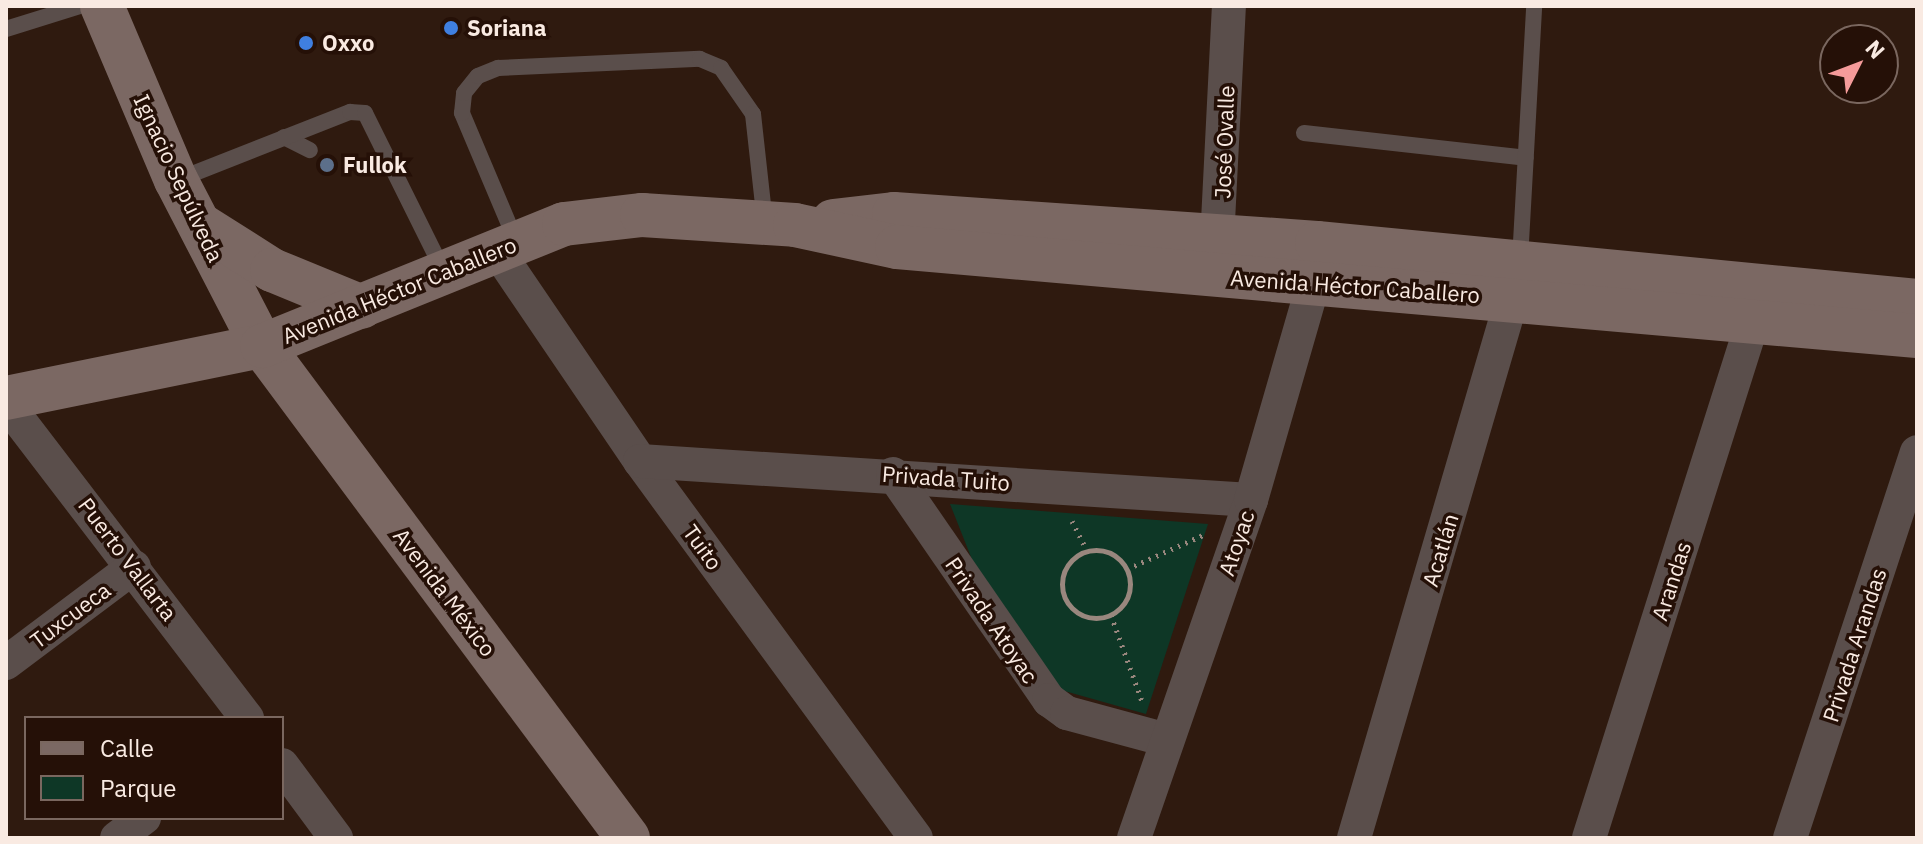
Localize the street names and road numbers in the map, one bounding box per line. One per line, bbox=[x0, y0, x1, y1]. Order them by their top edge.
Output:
street label: José Ovalle bbox=[1209, 85, 1239, 199]
street label: Ignacio Sepúlveda bbox=[129, 90, 229, 266]
street label: Avenida Héctor Caballero bbox=[278, 231, 520, 349]
street label: Avenida Héctor Caballero bbox=[1229, 264, 1481, 308]
street label: Privada Tuito bbox=[881, 460, 1011, 496]
street label: Puerto Vallarta bbox=[73, 492, 183, 626]
street label: Atoyac bbox=[1213, 507, 1259, 579]
street label: Acatlán bbox=[1416, 510, 1464, 590]
street label: Tuito bbox=[678, 519, 728, 575]
street label: Avenida México bbox=[388, 523, 502, 661]
street label: Arandas bbox=[1646, 538, 1696, 624]
street label: Privada Atoyac bbox=[940, 552, 1044, 688]
street label: Privada Arandas bbox=[1817, 565, 1891, 725]
street label: Tuxcueca bbox=[25, 576, 115, 654]

